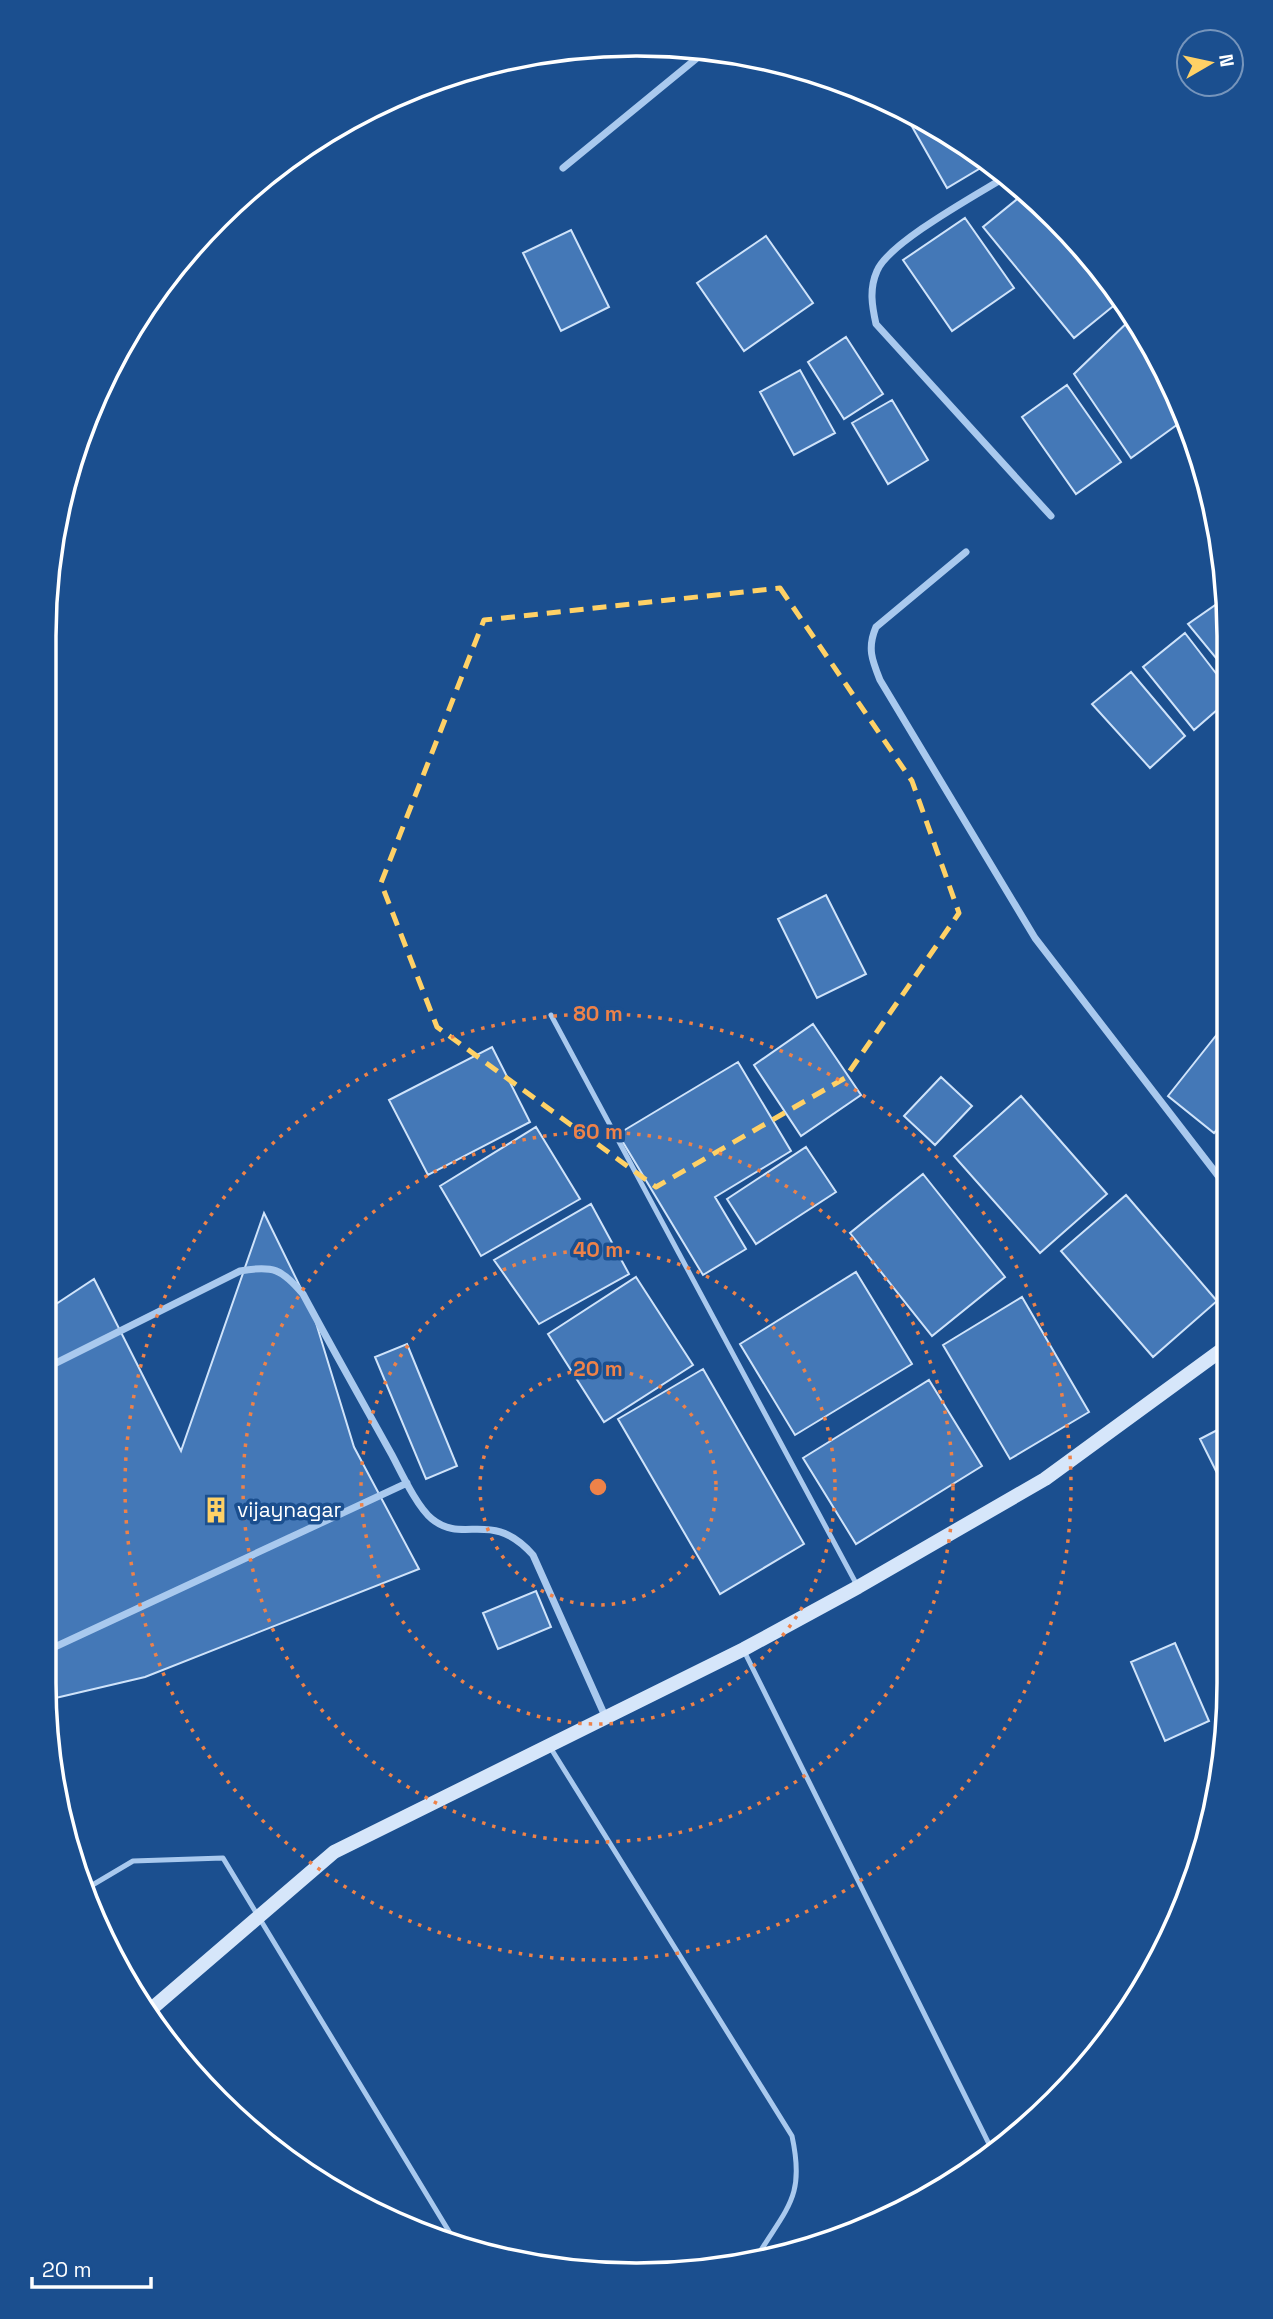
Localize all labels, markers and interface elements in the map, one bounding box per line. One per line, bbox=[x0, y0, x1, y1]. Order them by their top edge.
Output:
north arrow bbox=[1175, 28, 1245, 98]
text: N bbox=[1213, 52, 1240, 69]
text: 80 m bbox=[573, 1000, 623, 1027]
text: 60 m bbox=[573, 1118, 623, 1145]
text: 40 m bbox=[573, 1236, 623, 1263]
text: 20 m bbox=[573, 1355, 623, 1382]
centre of rings bbox=[586, 1475, 610, 1499]
building icon: vijaynagar bbox=[201, 1495, 231, 1525]
place label: vijaynagar bbox=[237, 1496, 342, 1523]
scale bar bbox=[32, 2246, 150, 2290]
text: 20 m bbox=[42, 2256, 92, 2283]

